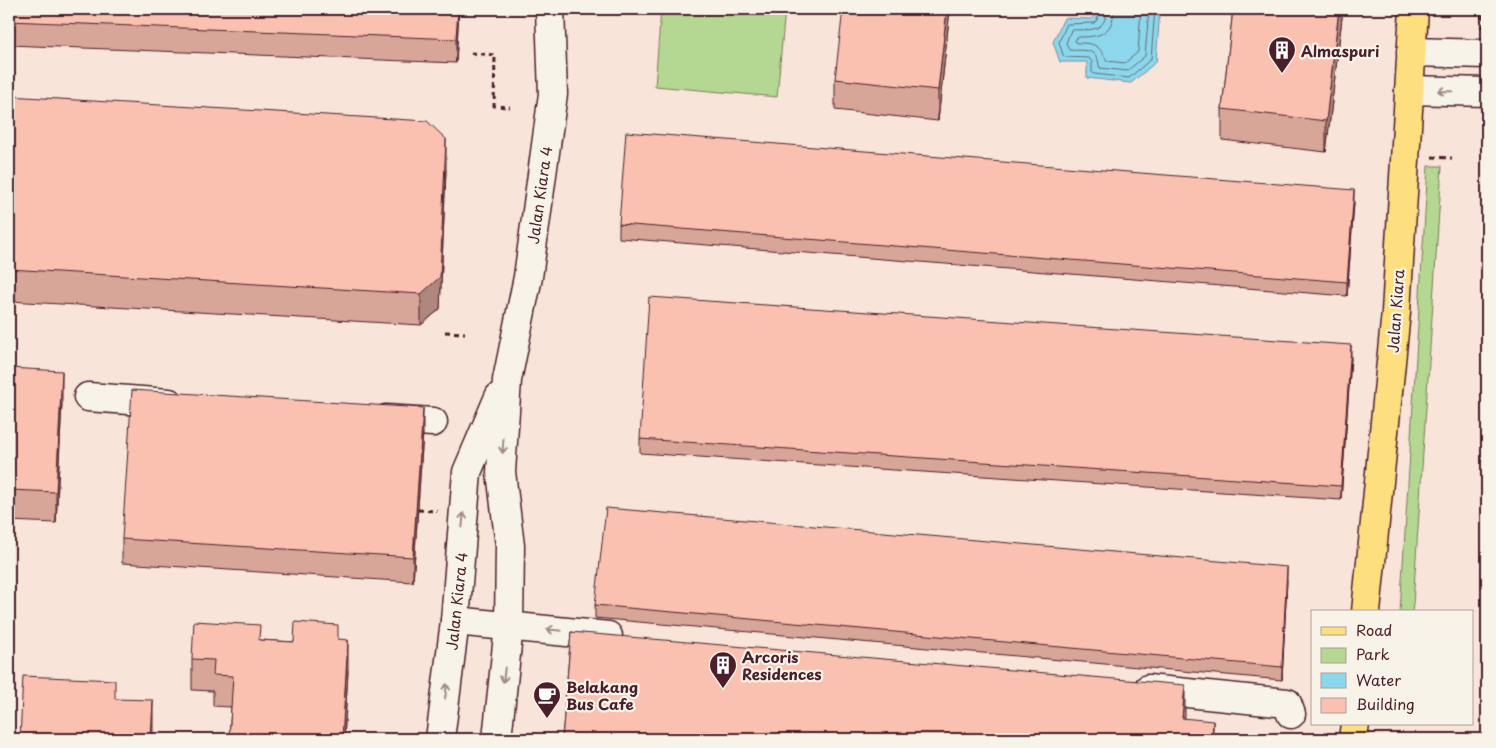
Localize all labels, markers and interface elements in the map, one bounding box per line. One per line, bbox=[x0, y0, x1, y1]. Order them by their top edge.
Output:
building icon: Almaspuri bbox=[1267, 35, 1297, 74]
place label: Almaspuri bbox=[1301, 39, 1379, 62]
one-way arrow bbox=[1437, 86, 1453, 95]
street label: Jalan Kiara 4 bbox=[521, 144, 557, 246]
street label: Jalan Kiara bbox=[1381, 268, 1409, 354]
one-way arrow bbox=[498, 438, 507, 454]
one-way arrow bbox=[459, 512, 468, 528]
street label: Jalan Kiara 4 bbox=[439, 551, 473, 651]
legend bbox=[1311, 610, 1474, 726]
text: Road bbox=[1356, 618, 1392, 641]
one-way arrow bbox=[546, 625, 562, 635]
text: Park bbox=[1356, 642, 1390, 665]
place label: Arcoris Residences bbox=[742, 645, 822, 685]
building icon: Arcoris Residences bbox=[708, 650, 738, 689]
one-way arrow bbox=[499, 666, 509, 682]
text: Water bbox=[1356, 668, 1401, 691]
place label: Belakang Bus Cafe bbox=[566, 675, 638, 715]
cafe icon: Belakang Bus Cafe bbox=[532, 680, 562, 719]
one-way arrow bbox=[441, 683, 451, 699]
text: Building bbox=[1356, 692, 1415, 715]

